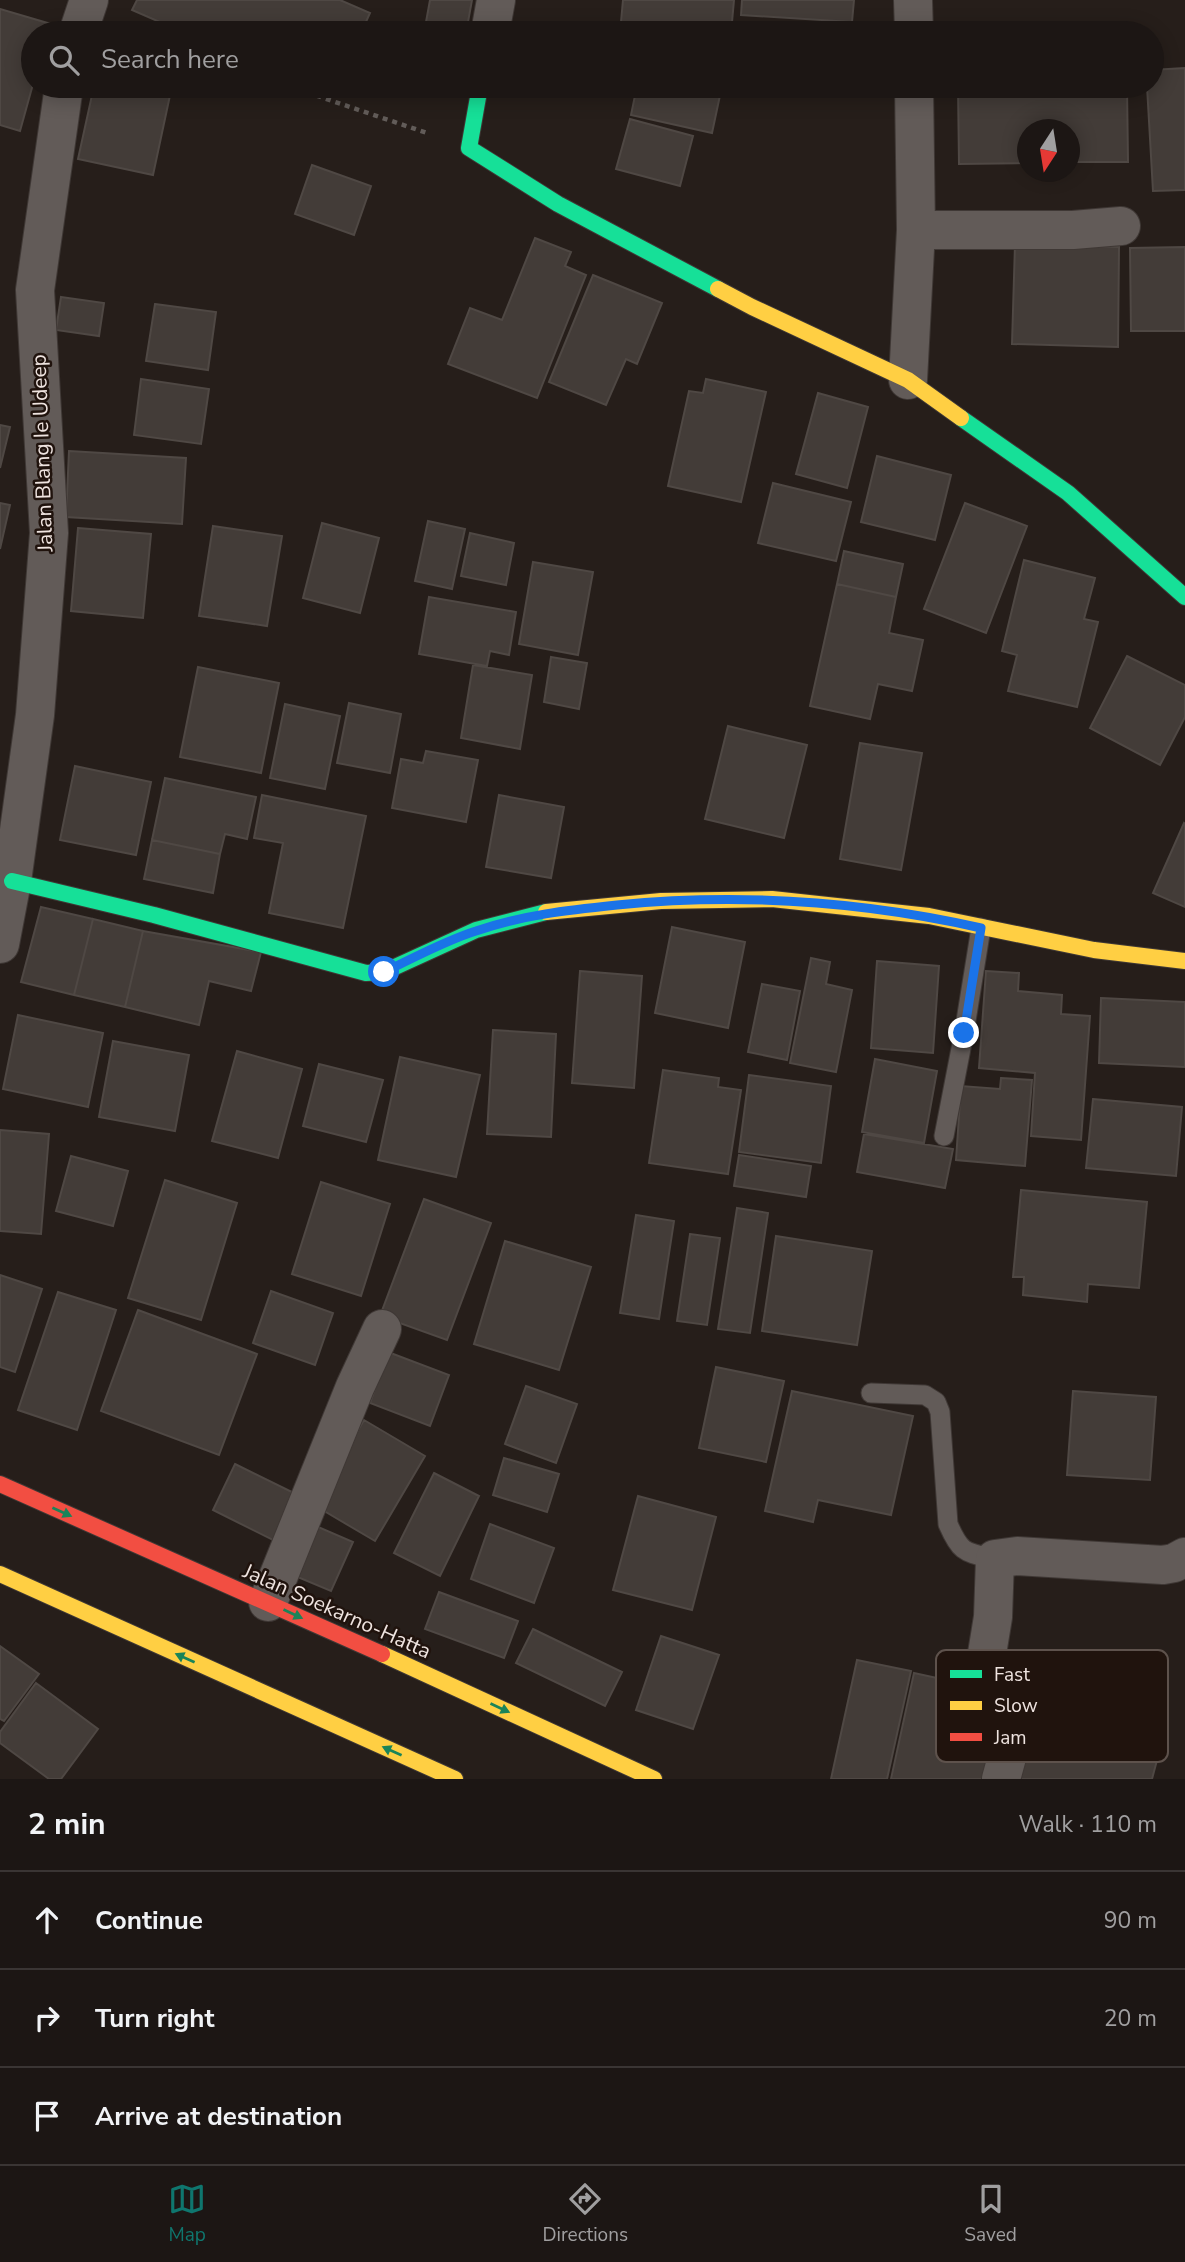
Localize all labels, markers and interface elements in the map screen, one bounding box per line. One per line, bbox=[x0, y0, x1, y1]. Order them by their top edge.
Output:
search box bbox=[21, 21, 1164, 98]
icon: search bbox=[45, 41, 83, 79]
text: Search here bbox=[101, 42, 239, 77]
north arrow bbox=[1017, 119, 1080, 182]
street label: Jalan Blang Ie Udeep bbox=[25, 354, 59, 553]
route start bbox=[368, 956, 399, 987]
route end bbox=[948, 1017, 979, 1048]
one-way arrow bbox=[52, 1507, 73, 1518]
street label: Jalan Soekarno-Hatta bbox=[238, 1557, 435, 1665]
one-way arrow bbox=[283, 1608, 303, 1620]
legend bbox=[936, 1650, 1168, 1762]
one-way arrow bbox=[175, 1652, 195, 1664]
text: Fast bbox=[994, 1662, 1030, 1688]
text: Slow bbox=[994, 1693, 1038, 1719]
one-way arrow bbox=[490, 1702, 510, 1714]
text: Jam bbox=[993, 1725, 1027, 1751]
one-way arrow bbox=[382, 1745, 403, 1756]
text: 2 min bbox=[28, 1804, 106, 1845]
text: Walk · 110 m bbox=[1018, 1809, 1157, 1840]
icon: ahead bbox=[28, 1901, 66, 1939]
text: Continue bbox=[95, 1903, 203, 1938]
text: 90 m bbox=[1104, 1905, 1157, 1936]
icon: right bbox=[28, 1999, 66, 2037]
text: Turn right bbox=[95, 2001, 214, 2036]
text: 20 m bbox=[1104, 2003, 1157, 2034]
icon: arrive bbox=[28, 2097, 66, 2135]
text: Arrive at destination bbox=[95, 2099, 342, 2134]
tab: Map bbox=[168, 2180, 206, 2248]
tab: Directions bbox=[542, 2180, 628, 2248]
tab: Saved bbox=[964, 2180, 1017, 2248]

